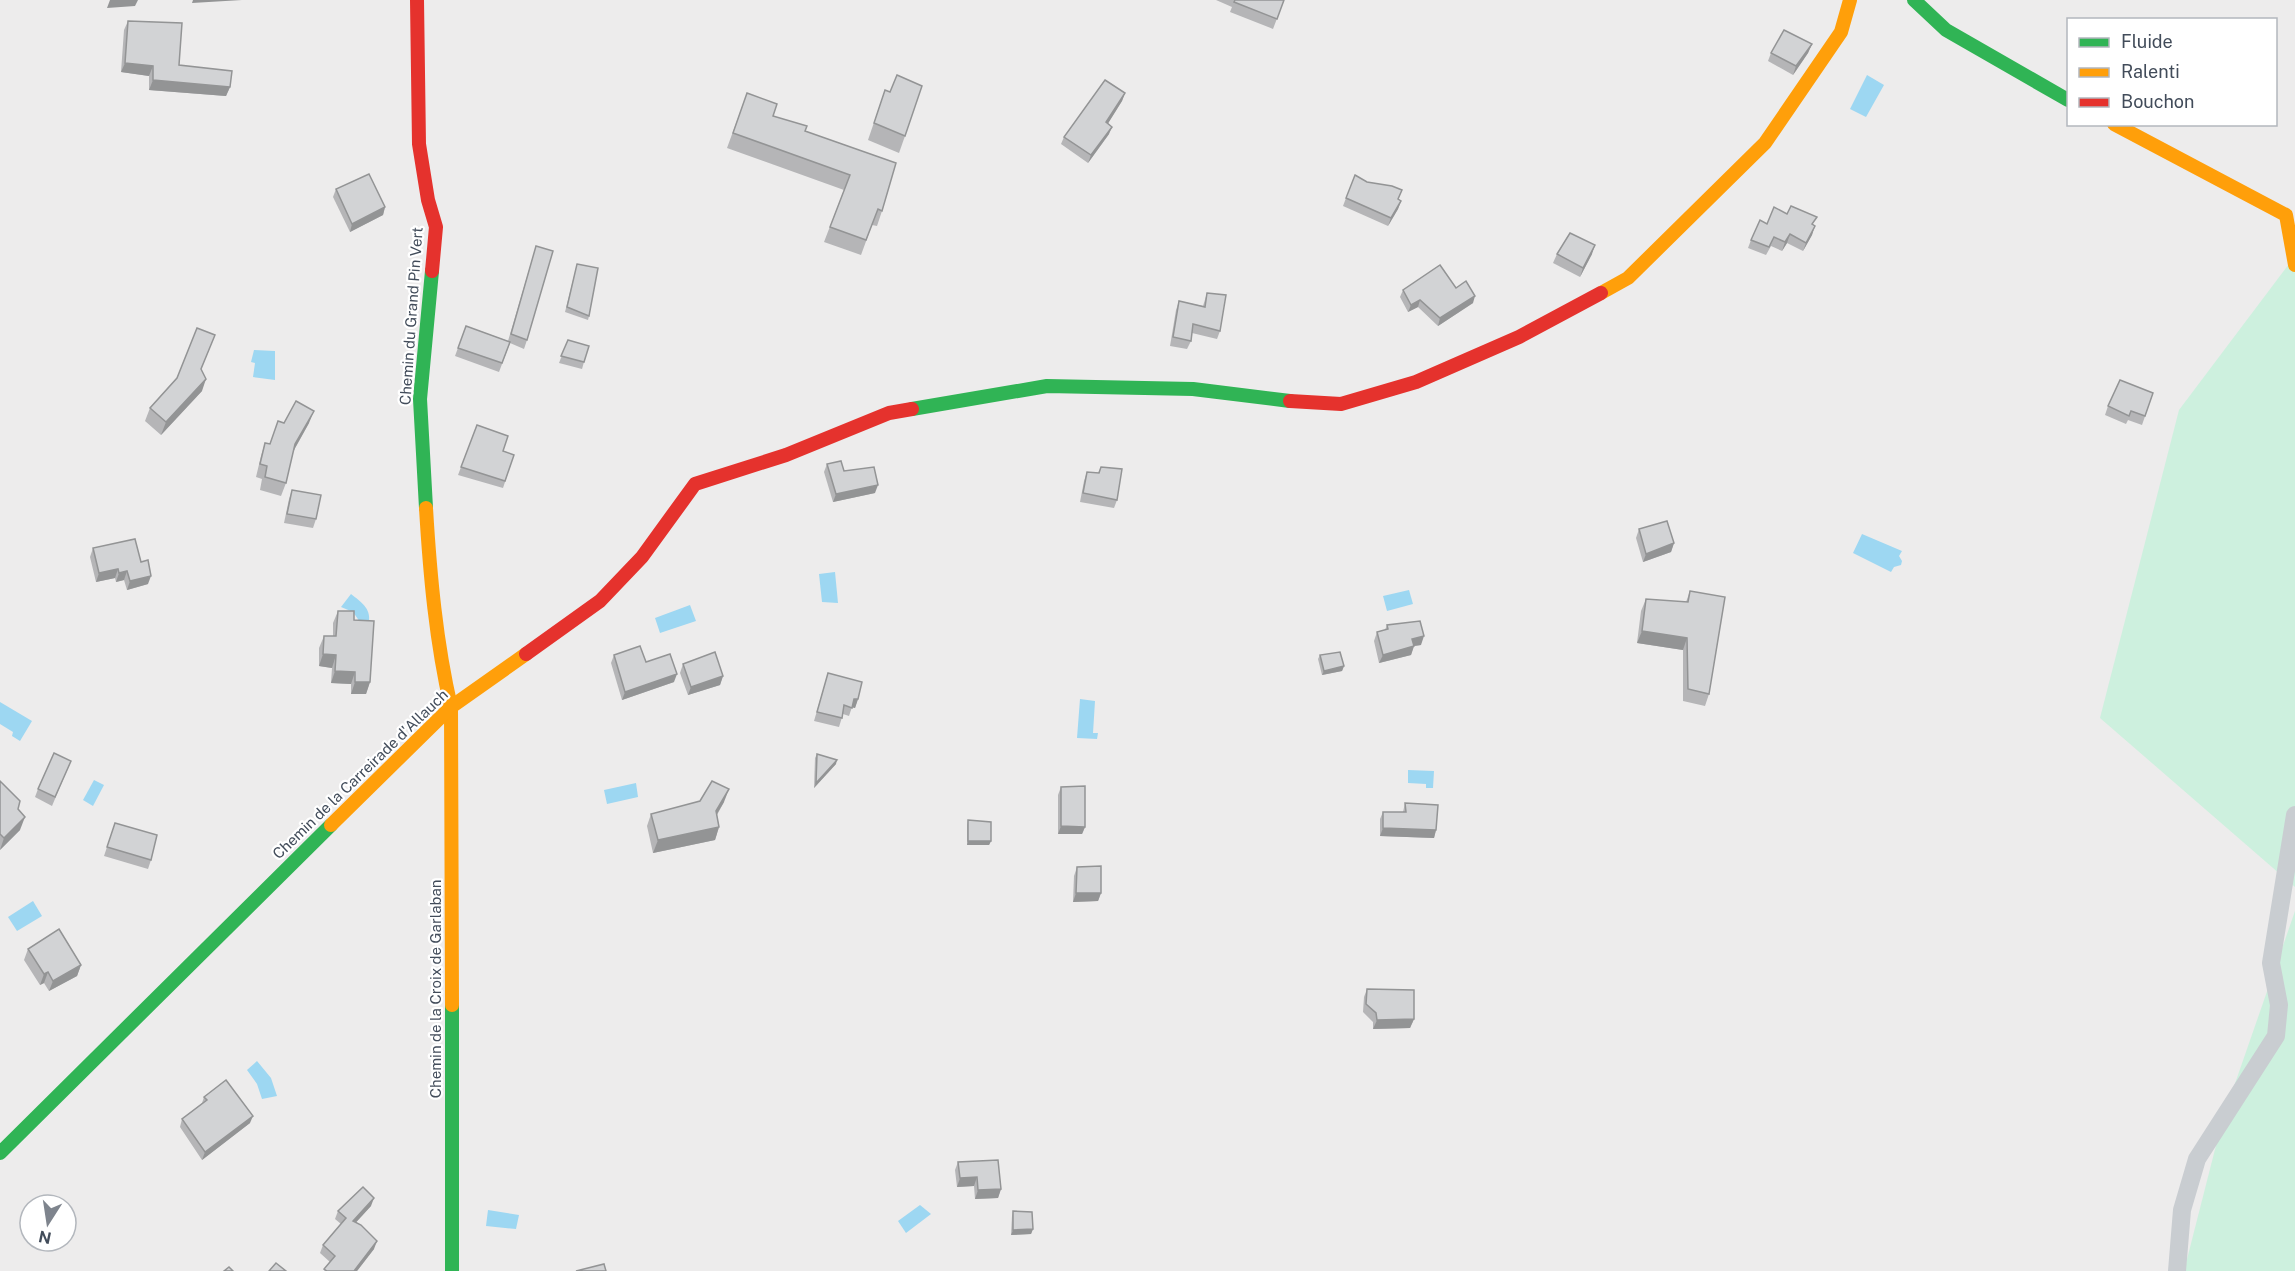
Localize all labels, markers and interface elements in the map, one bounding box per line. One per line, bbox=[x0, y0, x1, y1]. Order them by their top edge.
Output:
legend bbox=[2067, 18, 2277, 126]
text: Fluide bbox=[2121, 31, 2173, 52]
text: Ralenti bbox=[2121, 61, 2180, 82]
text: Bouchon bbox=[2121, 91, 2194, 112]
street label: Chemin du Grand Pin Vert bbox=[396, 226, 426, 406]
street label: Chemin de la Carreirade d'Allauch bbox=[269, 686, 451, 862]
street label: Chemin de la Croix de Garlaban bbox=[427, 880, 444, 1098]
north arrow bbox=[18, 1193, 78, 1253]
text: N bbox=[37, 1227, 53, 1248]

